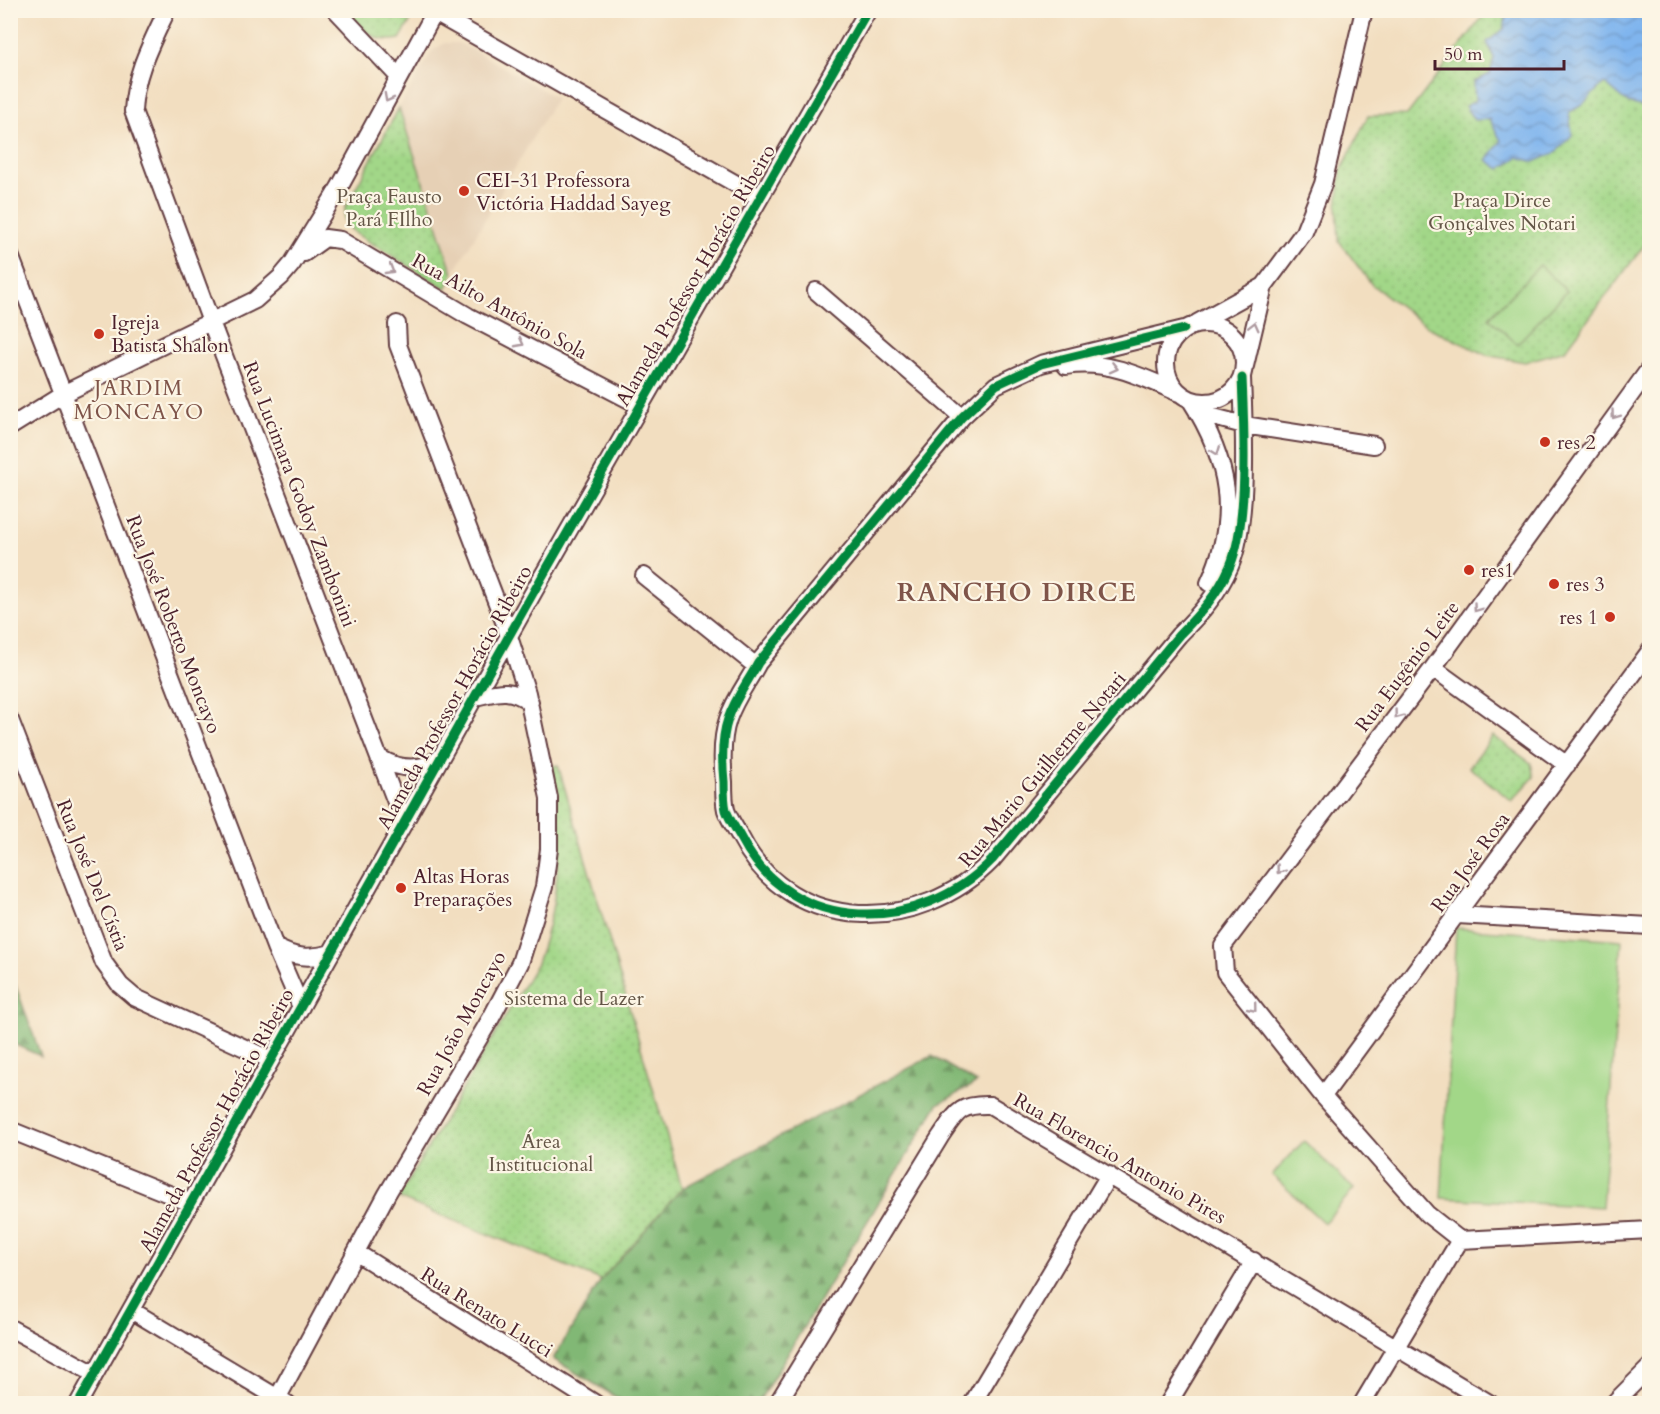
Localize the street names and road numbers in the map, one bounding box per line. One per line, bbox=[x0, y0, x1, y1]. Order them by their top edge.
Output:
street label: Alameda Professor Horácio Ribeiro bbox=[609, 139, 782, 411]
street label: Rua Ailto Antônio Sola bbox=[407, 247, 593, 366]
street label: Rua Lucimara Godoy Zambonini bbox=[236, 357, 363, 631]
street label: Rua José Roberto Moncayo bbox=[119, 511, 228, 737]
street label: Alameda Professor Horácio Ribeiro bbox=[370, 560, 539, 834]
street label: Rua Eugênio Leite bbox=[1349, 595, 1466, 737]
street label: Rua Mario Guilherme Notari bbox=[953, 666, 1132, 873]
street label: Rua José Del Cístia bbox=[50, 795, 135, 955]
street label: Rua José Rosa bbox=[1425, 807, 1516, 918]
street label: Rua João Moncayo bbox=[410, 946, 512, 1100]
street label: Alameda Professor Horácio Ribeiro bbox=[132, 983, 301, 1257]
street label: Rua Florencio Antonio Pires bbox=[1009, 1086, 1231, 1230]
street label: Rua Renato Lucci bbox=[415, 1261, 558, 1364]

